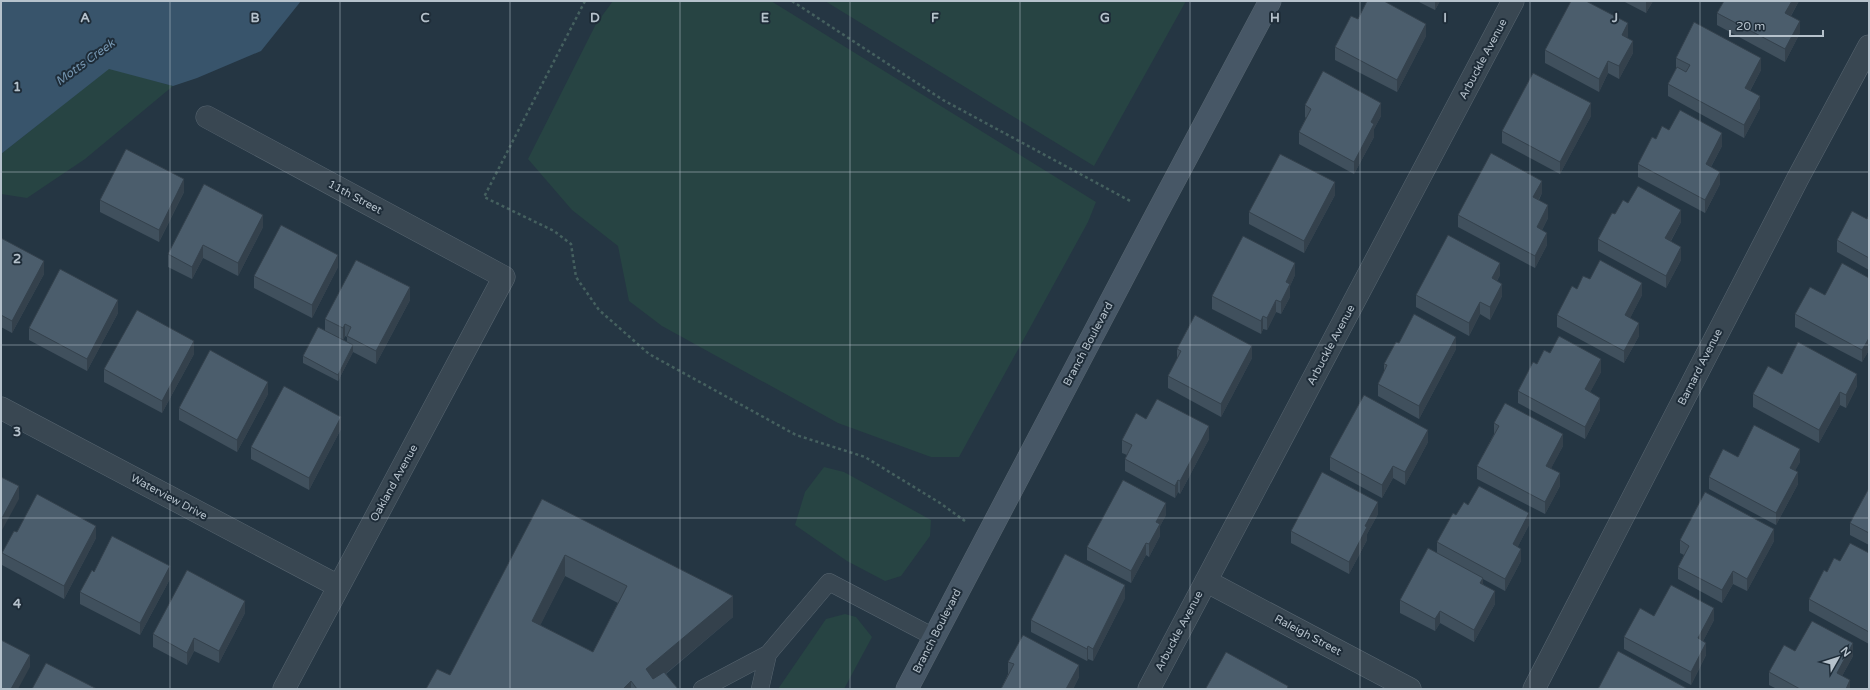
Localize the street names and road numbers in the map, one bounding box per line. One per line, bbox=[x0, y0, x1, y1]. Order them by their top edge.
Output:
street label: Arbuckle Avenue bbox=[1456, 17, 1510, 101]
street label: 11th Street bbox=[326, 177, 384, 217]
street label: Branch Boulevard bbox=[1060, 300, 1116, 388]
street label: Arbuckle Avenue bbox=[1304, 303, 1358, 387]
street label: Barnard Avenue bbox=[1675, 327, 1725, 407]
street label: Oakland Avenue bbox=[368, 442, 420, 524]
street label: Waterview Drive bbox=[129, 471, 209, 523]
street label: Branch Boulevard bbox=[910, 587, 964, 675]
street label: Arbuckle Avenue bbox=[1152, 589, 1206, 673]
street label: Raleigh Street bbox=[1272, 612, 1344, 658]

